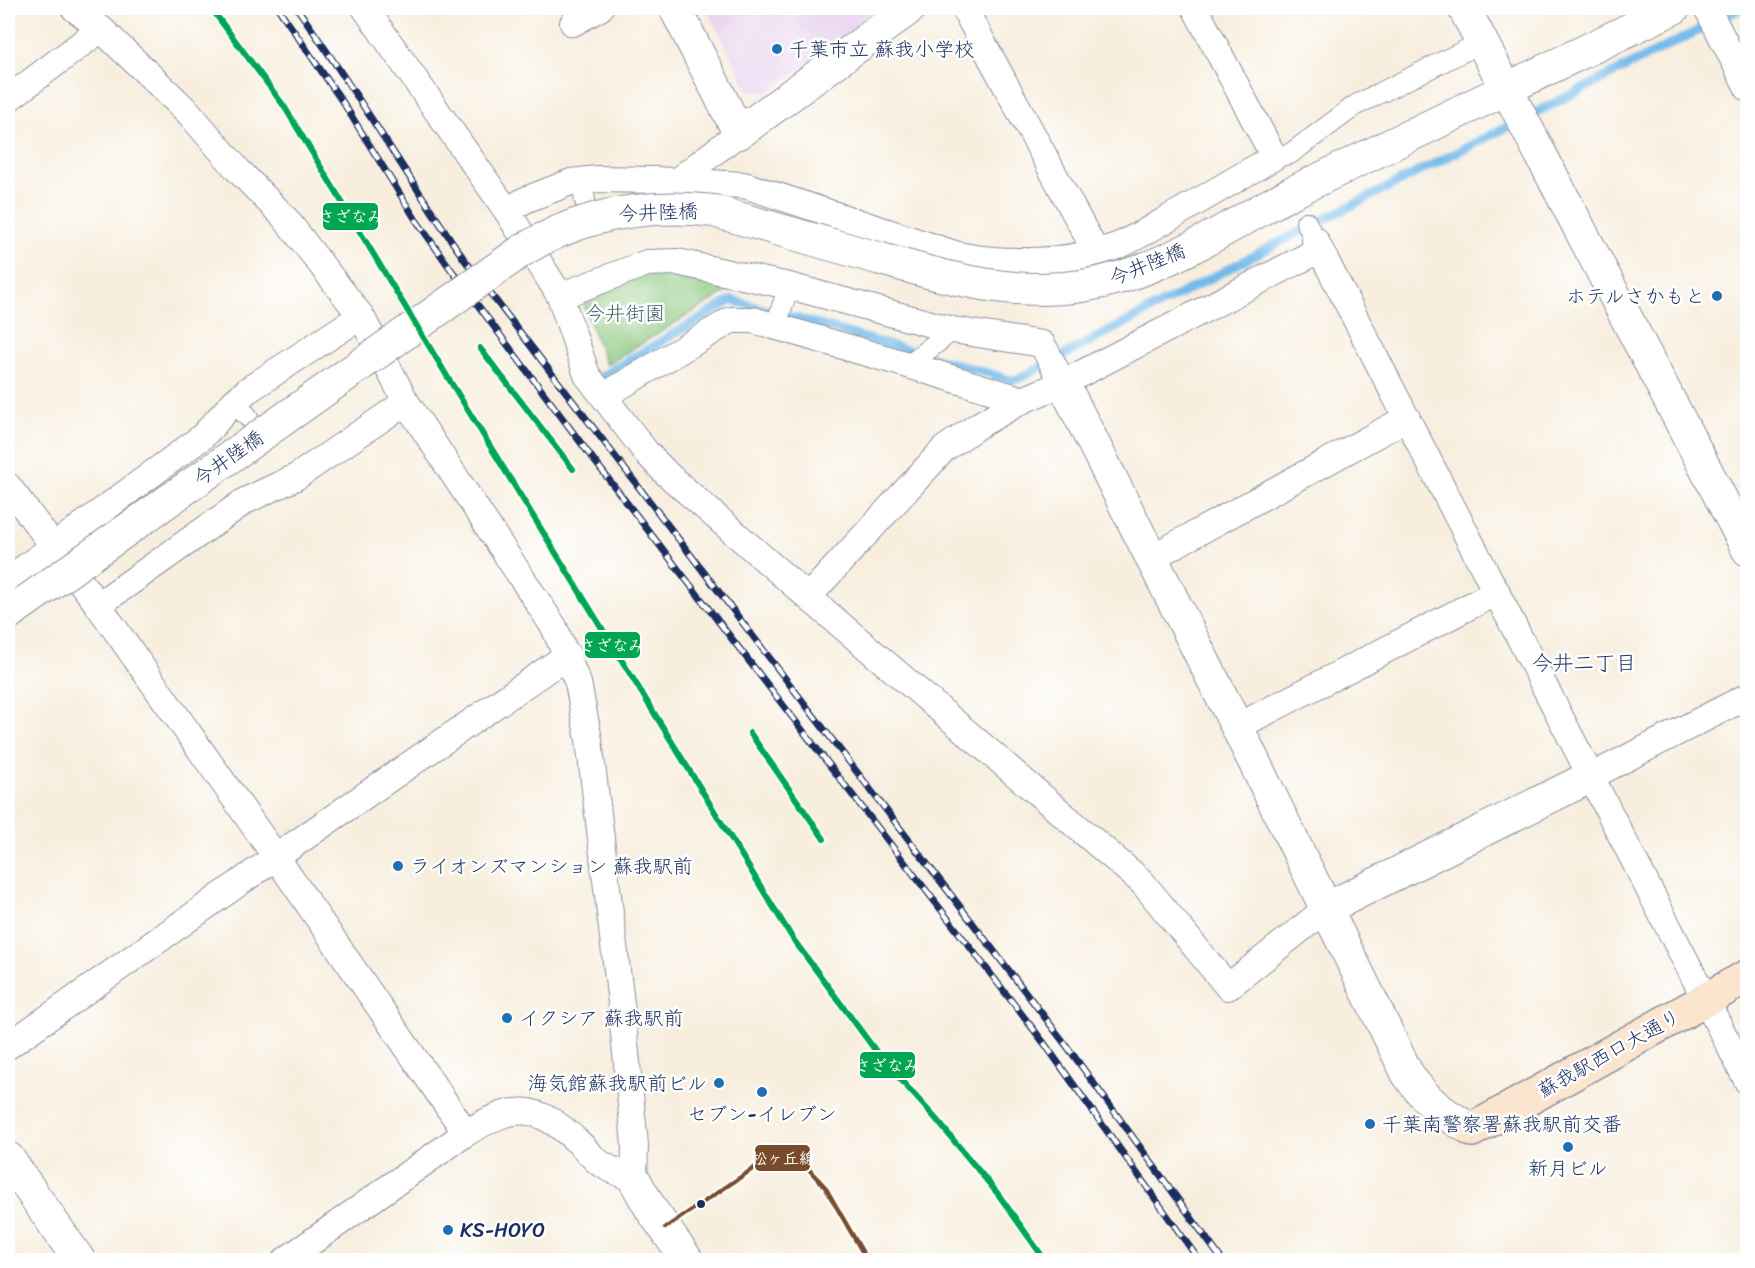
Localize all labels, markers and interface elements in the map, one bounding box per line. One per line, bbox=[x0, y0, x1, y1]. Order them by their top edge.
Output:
place label: 千葉市立 蘇我小学校 bbox=[789, 32, 974, 67]
marker: 千葉市立 蘇我小学校 bbox=[770, 42, 784, 56]
street label: 今井陸橋 bbox=[617, 194, 699, 231]
text: さざなみ bbox=[319, 202, 383, 231]
line badge: さざなみ bbox=[322, 202, 379, 231]
street label: 今井陸橋 bbox=[1104, 233, 1191, 296]
place label: ホテルさかもと bbox=[1566, 279, 1705, 314]
marker: ホテルさかもと bbox=[1710, 289, 1724, 303]
park label: 今井街園 bbox=[585, 296, 665, 331]
street label: 今井陸橋 bbox=[185, 421, 271, 496]
text: さざなみ bbox=[580, 631, 644, 660]
line badge: さざなみ bbox=[584, 631, 641, 659]
district label: 今井二丁目 bbox=[1532, 644, 1637, 682]
place label: ライオンズマンション 蘇我駅前 bbox=[410, 849, 693, 884]
marker: ライオンズマンション 蘇我駅前 bbox=[391, 859, 405, 873]
street label: 蘇我駅西口大通り bbox=[1531, 999, 1688, 1108]
place label: イクシア 蘇我駅前 bbox=[519, 1001, 683, 1036]
marker: イクシア 蘇我駅前 bbox=[500, 1011, 514, 1025]
text: さざなみ bbox=[855, 1051, 919, 1080]
line badge: さざなみ bbox=[859, 1051, 916, 1079]
place label: 海気館蘇我駅前ビル bbox=[527, 1066, 707, 1101]
marker: 海気館蘇我駅前ビル bbox=[712, 1076, 726, 1090]
marker: セブン-イレブン bbox=[755, 1085, 769, 1099]
place label: セブン-イレブン bbox=[687, 1097, 837, 1132]
place label: 千葉南警察署蘇我駅前交番 bbox=[1382, 1107, 1622, 1142]
marker: 千葉南警察署蘇我駅前交番 bbox=[1363, 1117, 1377, 1131]
marker: 新月ビル bbox=[1561, 1140, 1575, 1154]
text: 松ヶ丘線 bbox=[751, 1144, 815, 1173]
line badge: 松ヶ丘線 bbox=[754, 1144, 811, 1172]
place label: 新月ビル bbox=[1528, 1151, 1608, 1186]
unlabelled marker bbox=[695, 1198, 707, 1210]
place label: KS-HOYO bbox=[460, 1213, 545, 1248]
marker: KS-HOYO bbox=[441, 1223, 455, 1237]

